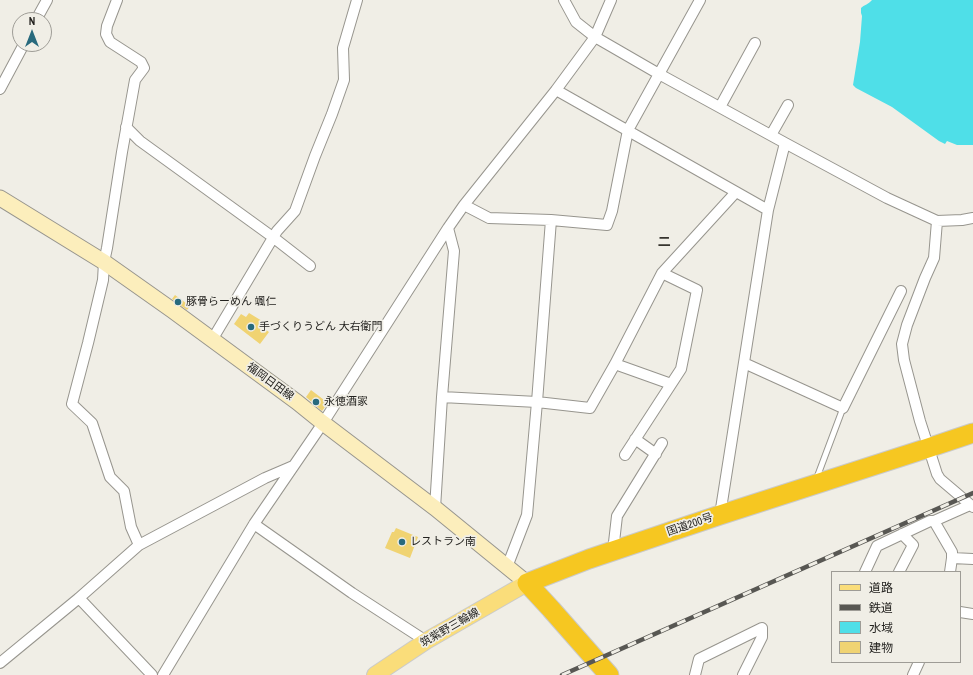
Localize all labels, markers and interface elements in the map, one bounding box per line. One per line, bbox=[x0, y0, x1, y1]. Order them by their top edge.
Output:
north arrow bbox=[12, 12, 52, 52]
text: N bbox=[29, 14, 35, 28]
district label: 二 bbox=[658, 235, 670, 251]
place label: 豚骨らーめん 颯仁 bbox=[186, 295, 277, 309]
marker: 豚骨らーめん 颯仁 bbox=[173, 297, 183, 307]
place label: 手づくりうどん 大右衛門 bbox=[259, 320, 383, 334]
marker: 手づくりうどん 大右衛門 bbox=[246, 322, 256, 332]
street label: 福岡日田線 bbox=[244, 360, 296, 404]
place label: 永徳酒家 bbox=[324, 395, 368, 409]
marker: 永徳酒家 bbox=[311, 397, 321, 407]
street label: 国道200号 bbox=[665, 511, 715, 539]
place label: レストラン南 bbox=[410, 535, 476, 549]
marker: レストラン南 bbox=[397, 537, 407, 547]
legend bbox=[831, 571, 961, 663]
text: 道路 bbox=[869, 580, 893, 596]
text: 鉄道 bbox=[869, 600, 893, 616]
street label: 筑紫野三輪線 bbox=[418, 606, 482, 650]
text: 水域 bbox=[869, 620, 893, 636]
text: 建物 bbox=[869, 640, 893, 656]

